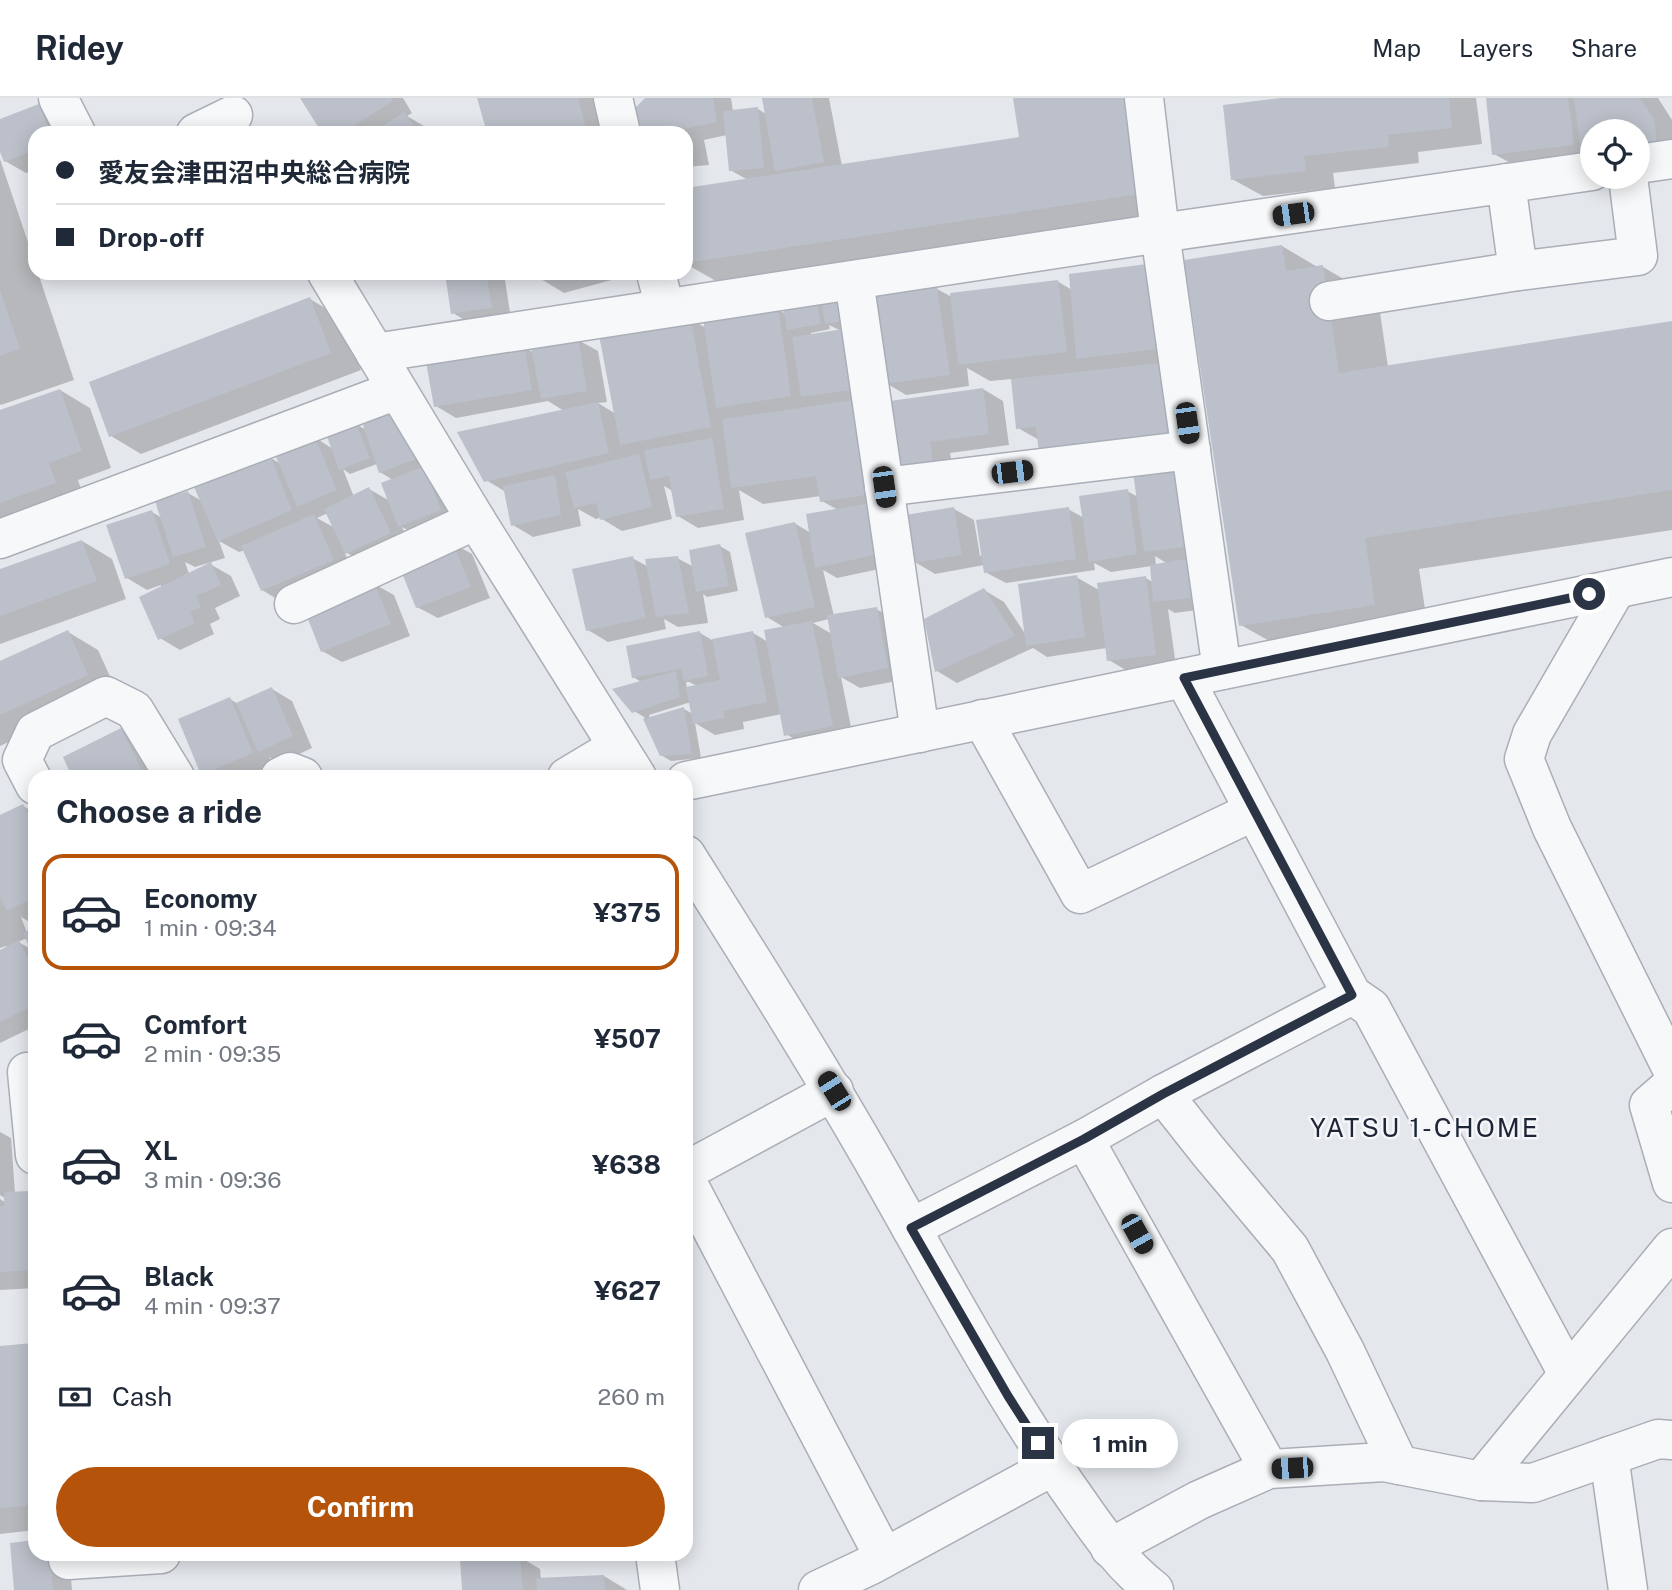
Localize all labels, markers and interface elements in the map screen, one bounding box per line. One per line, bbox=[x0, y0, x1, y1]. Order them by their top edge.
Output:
text: Ridey bbox=[35, 29, 124, 67]
text: Map bbox=[1372, 34, 1421, 62]
text: Layers bbox=[1459, 34, 1533, 62]
text: Share bbox=[1571, 34, 1637, 62]
map controls bbox=[1580, 119, 1650, 189]
button: locate bbox=[1580, 119, 1650, 189]
text: 愛友会津田沼中央総合病院 bbox=[98, 157, 410, 188]
car bbox=[1271, 201, 1316, 227]
text: Drop-off bbox=[98, 222, 204, 253]
car bbox=[1174, 401, 1201, 445]
car bbox=[990, 459, 1035, 485]
car bbox=[871, 465, 898, 509]
route start bbox=[1573, 578, 1605, 610]
text: Choose a ride bbox=[56, 793, 262, 830]
icon: car bbox=[60, 881, 123, 944]
text: Economy bbox=[144, 883, 257, 914]
text: ¥375 bbox=[593, 897, 661, 928]
text: 1 min · 09:34 bbox=[144, 914, 277, 941]
icon: car bbox=[60, 1007, 123, 1070]
text: Comfort bbox=[144, 1009, 247, 1040]
text: ¥507 bbox=[594, 1023, 661, 1054]
text: 2 min · 09:35 bbox=[144, 1040, 281, 1067]
car bbox=[814, 1068, 855, 1114]
district label: YATSU 1-CHOME bbox=[1310, 1112, 1540, 1143]
icon: car bbox=[60, 1133, 123, 1196]
text: XL bbox=[144, 1135, 178, 1166]
text: ¥638 bbox=[592, 1149, 661, 1180]
text: 3 min · 09:36 bbox=[144, 1166, 282, 1193]
car bbox=[1118, 1211, 1157, 1257]
icon: car bbox=[60, 1259, 123, 1322]
text: Black bbox=[144, 1261, 214, 1292]
text: ¥627 bbox=[594, 1275, 661, 1306]
text: 4 min · 09:37 bbox=[144, 1292, 281, 1319]
icon: cash bbox=[56, 1378, 94, 1416]
text: Cash bbox=[112, 1381, 172, 1412]
text: 260 m bbox=[598, 1383, 665, 1410]
callout: 1 min bbox=[1062, 1418, 1178, 1468]
route end bbox=[1022, 1427, 1054, 1459]
text: 1 min bbox=[1092, 1430, 1148, 1457]
car bbox=[1271, 1456, 1314, 1480]
button: Confirm bbox=[56, 1467, 665, 1547]

